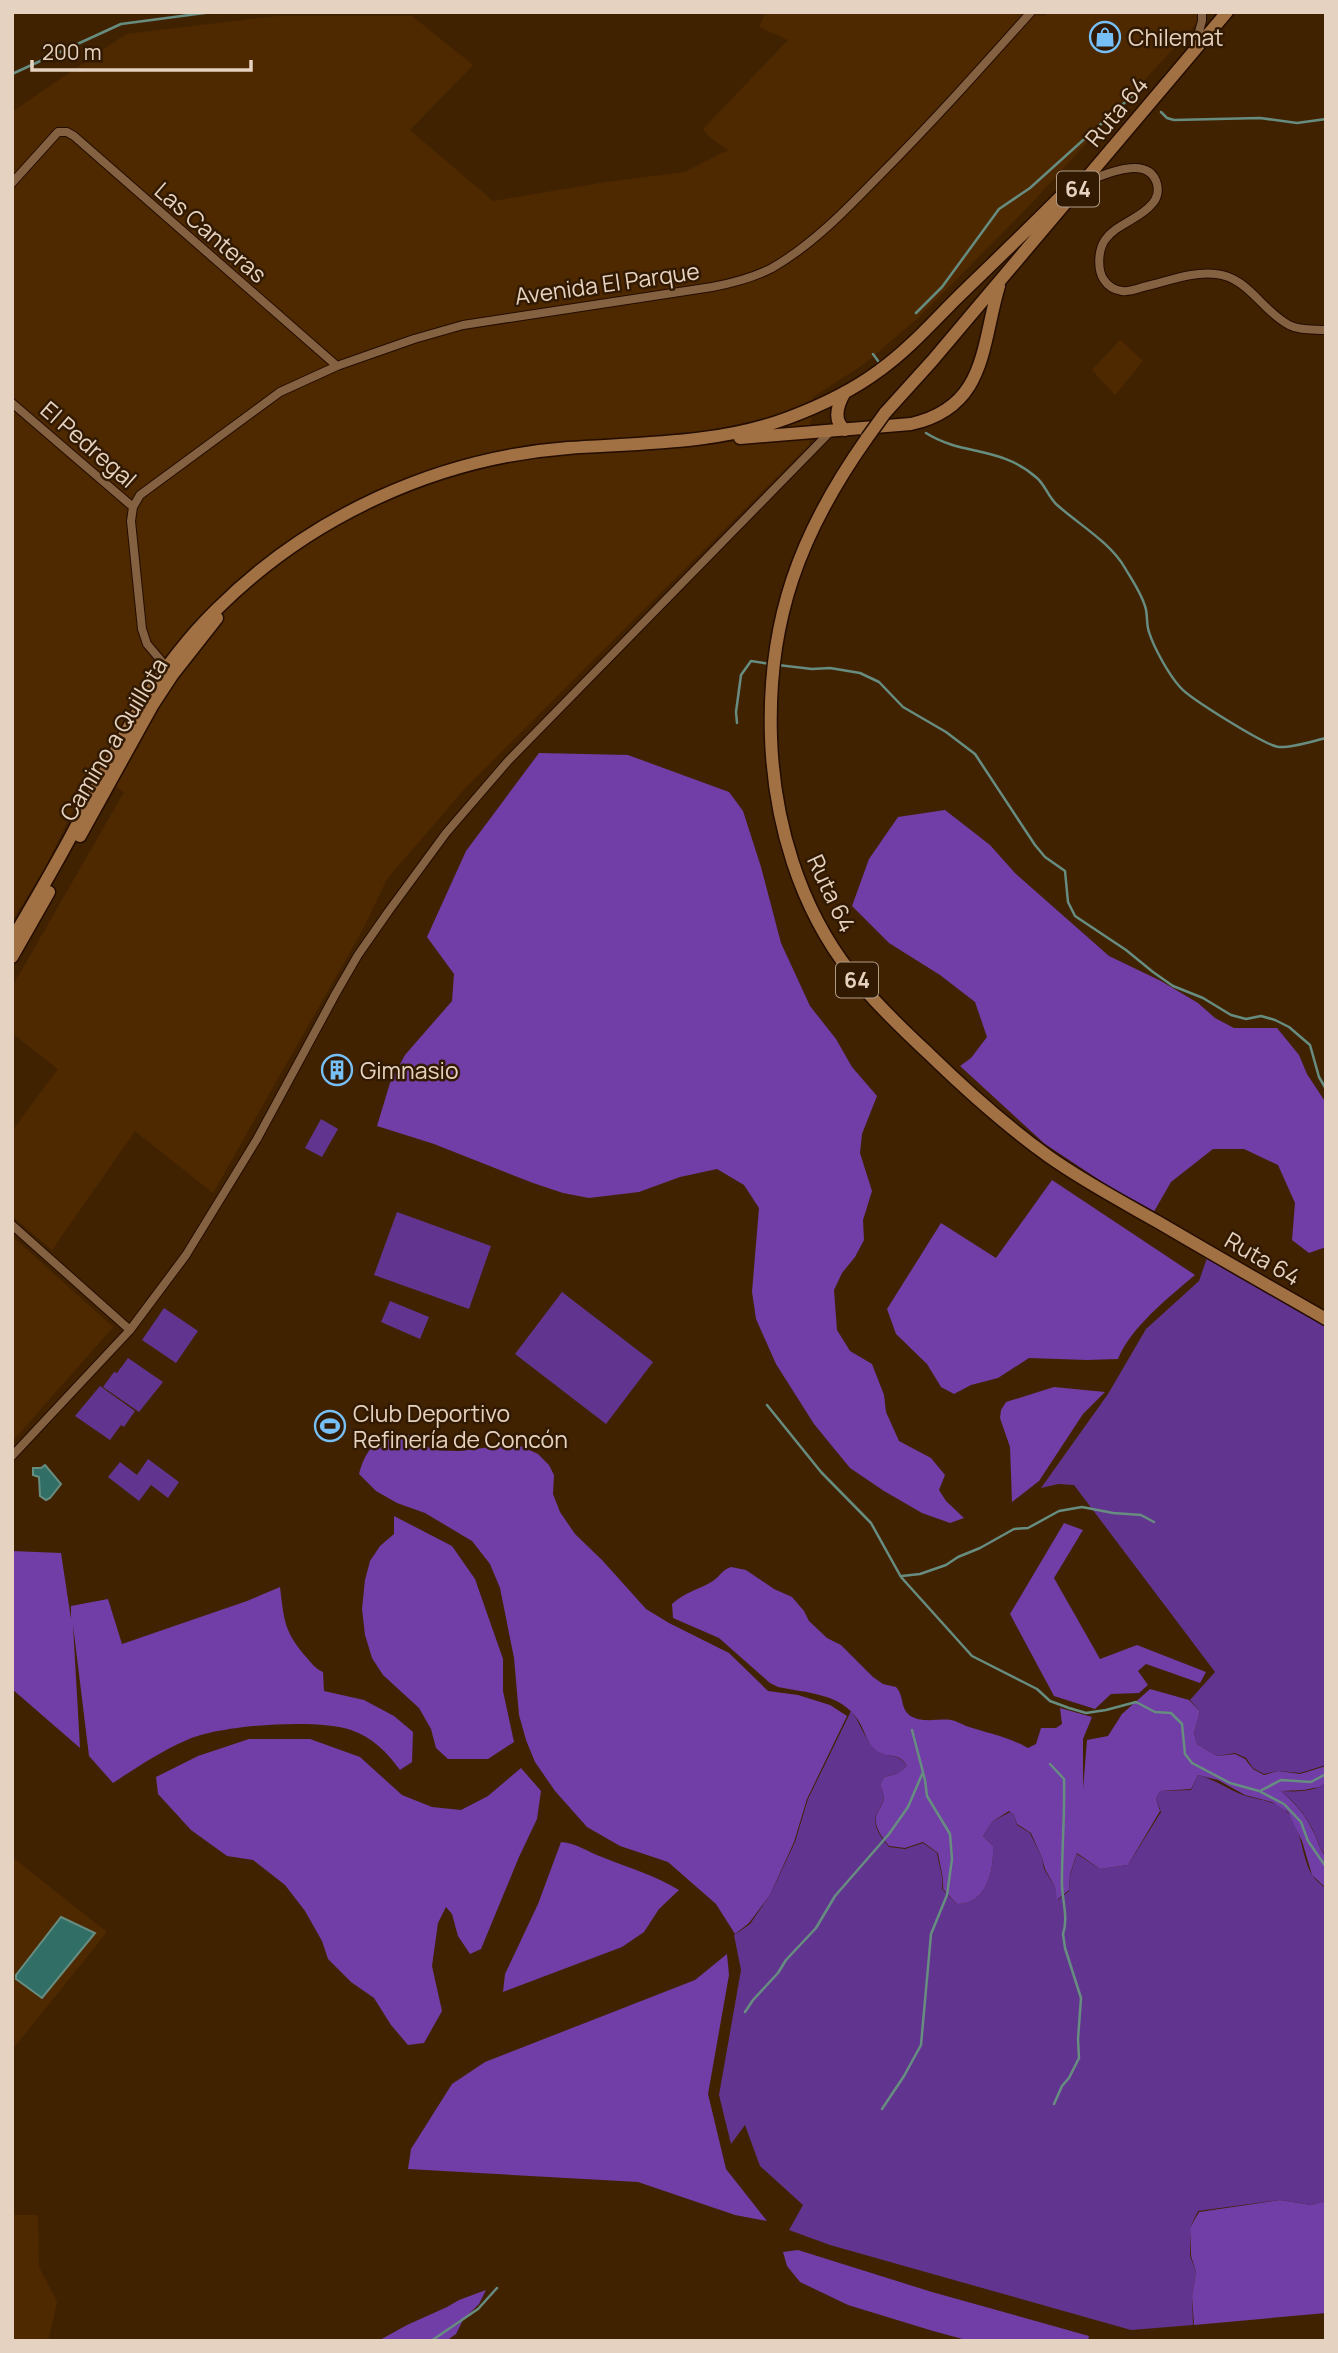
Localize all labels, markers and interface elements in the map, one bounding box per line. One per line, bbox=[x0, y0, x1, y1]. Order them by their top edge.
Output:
shop icon: Chilemat bbox=[1088, 20, 1122, 54]
place label: Chilemat bbox=[1128, 21, 1223, 53]
scale bar bbox=[32, 28, 250, 72]
text: 200 m bbox=[42, 38, 102, 66]
street label: Ruta 64 bbox=[1077, 69, 1155, 153]
road number: 64 bbox=[1057, 172, 1099, 206]
street label: Las Canteras bbox=[148, 174, 274, 290]
street label: Avenida El Parque bbox=[513, 254, 701, 312]
street label: El Pedregal bbox=[34, 393, 144, 495]
street label: Camino a Quillota bbox=[52, 651, 174, 827]
street label: Ruta 64 bbox=[800, 849, 864, 937]
road number: 64 bbox=[836, 962, 878, 998]
building icon: Gimnasio bbox=[320, 1053, 354, 1087]
place label: Gimnasio bbox=[360, 1054, 459, 1086]
street label: Ruta 64 bbox=[1219, 1223, 1307, 1293]
place label: Club Deportivo Refinería de Concón bbox=[353, 1397, 568, 1455]
sports icon: Club Deportivo Refinería de Concón bbox=[313, 1409, 347, 1443]

